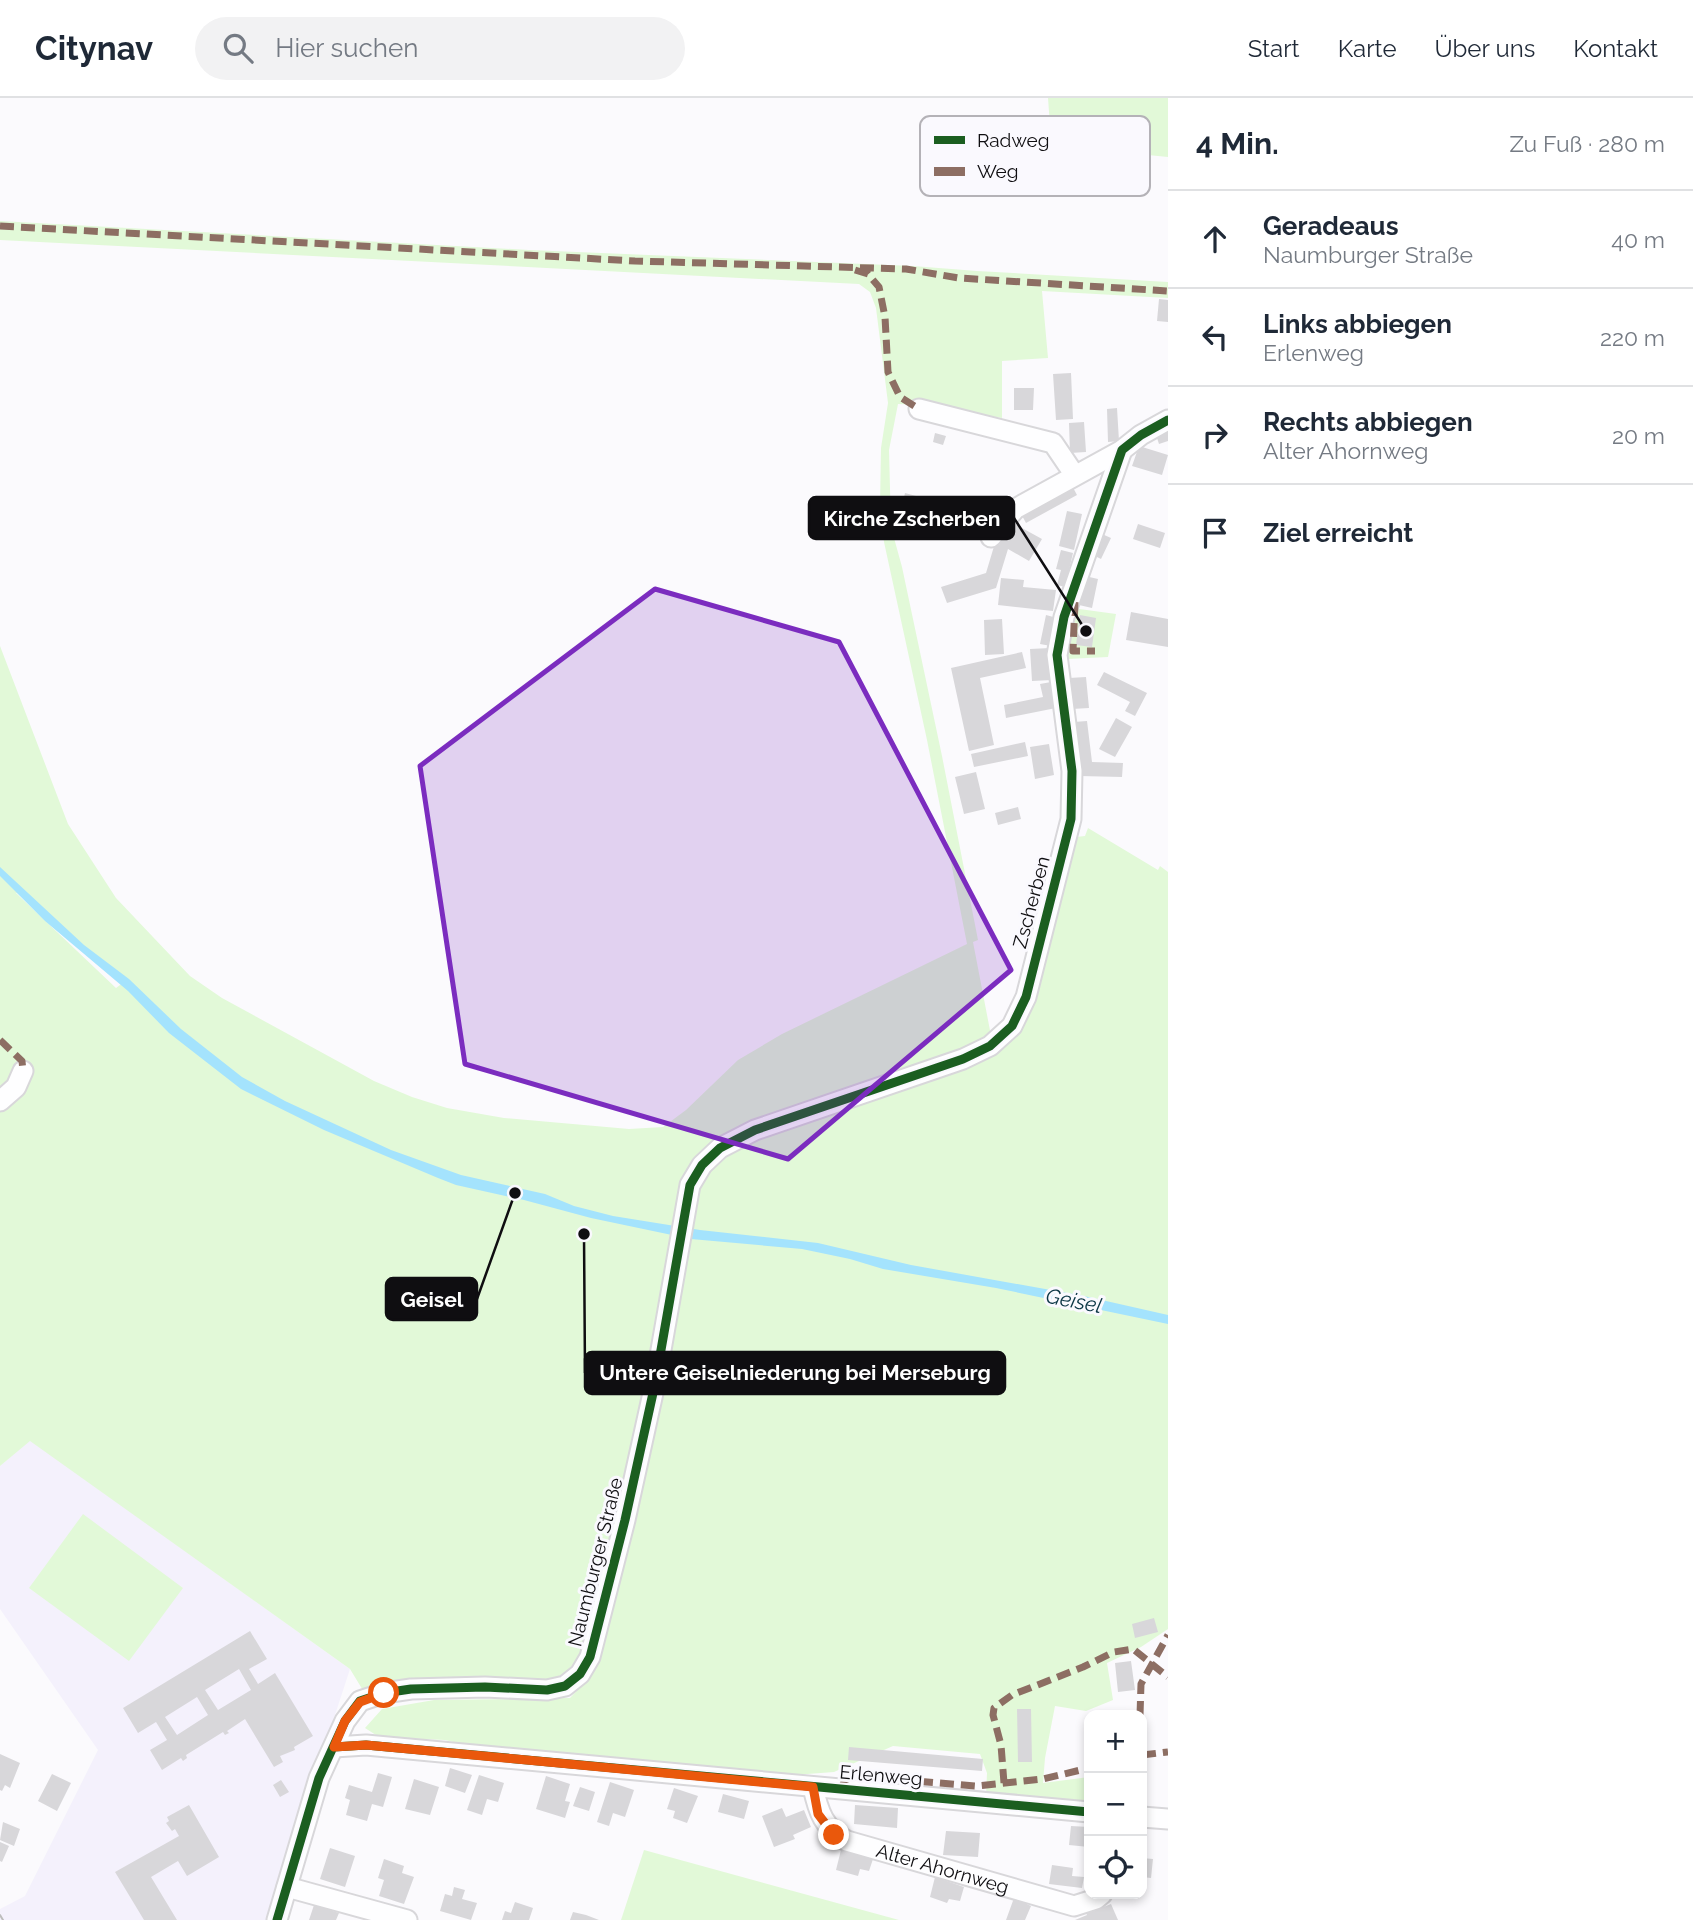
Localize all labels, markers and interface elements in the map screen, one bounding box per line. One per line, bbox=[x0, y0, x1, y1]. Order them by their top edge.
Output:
search box bbox=[195, 17, 685, 80]
text: Citynav bbox=[35, 29, 153, 68]
icon: search bbox=[219, 29, 257, 67]
text: Hier suchen bbox=[275, 33, 418, 63]
text: Start bbox=[1248, 34, 1300, 63]
text: Karte bbox=[1338, 34, 1397, 63]
text: Über uns bbox=[1435, 34, 1535, 63]
text: Kontakt bbox=[1573, 34, 1658, 63]
legend bbox=[920, 116, 1150, 196]
text: 4 Min. bbox=[1196, 126, 1279, 161]
text: Radweg bbox=[977, 129, 1049, 151]
text: Zu Fuß · 280 m bbox=[1509, 130, 1665, 157]
text: Weg bbox=[977, 160, 1019, 182]
text: Geradeaus bbox=[1263, 211, 1399, 241]
icon: ahead bbox=[1196, 220, 1234, 258]
text: 40 m bbox=[1611, 226, 1665, 253]
text: Naumburger Straße bbox=[1263, 241, 1473, 268]
text: Links abbiegen bbox=[1263, 309, 1452, 339]
icon: left bbox=[1196, 318, 1234, 356]
text: 220 m bbox=[1600, 324, 1665, 351]
text: Erlenweg bbox=[1263, 339, 1364, 366]
text: Rechts abbiegen bbox=[1263, 407, 1473, 437]
icon: right bbox=[1196, 416, 1234, 454]
text: 20 m bbox=[1612, 422, 1665, 449]
text: Alter Ahornweg bbox=[1263, 437, 1428, 464]
callout: Kirche Zscherben bbox=[809, 497, 1014, 539]
text: Kirche Zscherben bbox=[824, 506, 1000, 531]
icon: arrive bbox=[1196, 514, 1234, 552]
text: Ziel erreicht bbox=[1263, 518, 1413, 548]
street label: Zscherben bbox=[1008, 854, 1054, 950]
callout: Geisel bbox=[386, 1278, 477, 1320]
water label: Geisel bbox=[1044, 1283, 1104, 1318]
text: Geisel bbox=[401, 1287, 464, 1312]
callout: Untere Geiselniederung bei Merseburg bbox=[585, 1352, 1005, 1394]
text: Untere Geiselniederung bei Merseburg bbox=[599, 1360, 991, 1385]
street label: Naumburger Straße bbox=[563, 1475, 627, 1649]
route start bbox=[368, 1677, 399, 1708]
map controls bbox=[1084, 1710, 1147, 1899]
button: + bbox=[1084, 1710, 1147, 1773]
street label: Erlenweg bbox=[839, 1760, 923, 1790]
button: − bbox=[1084, 1773, 1147, 1836]
route end bbox=[818, 1819, 849, 1850]
button: locate bbox=[1084, 1836, 1147, 1899]
street label: Alter Ahornweg bbox=[874, 1839, 1011, 1898]

